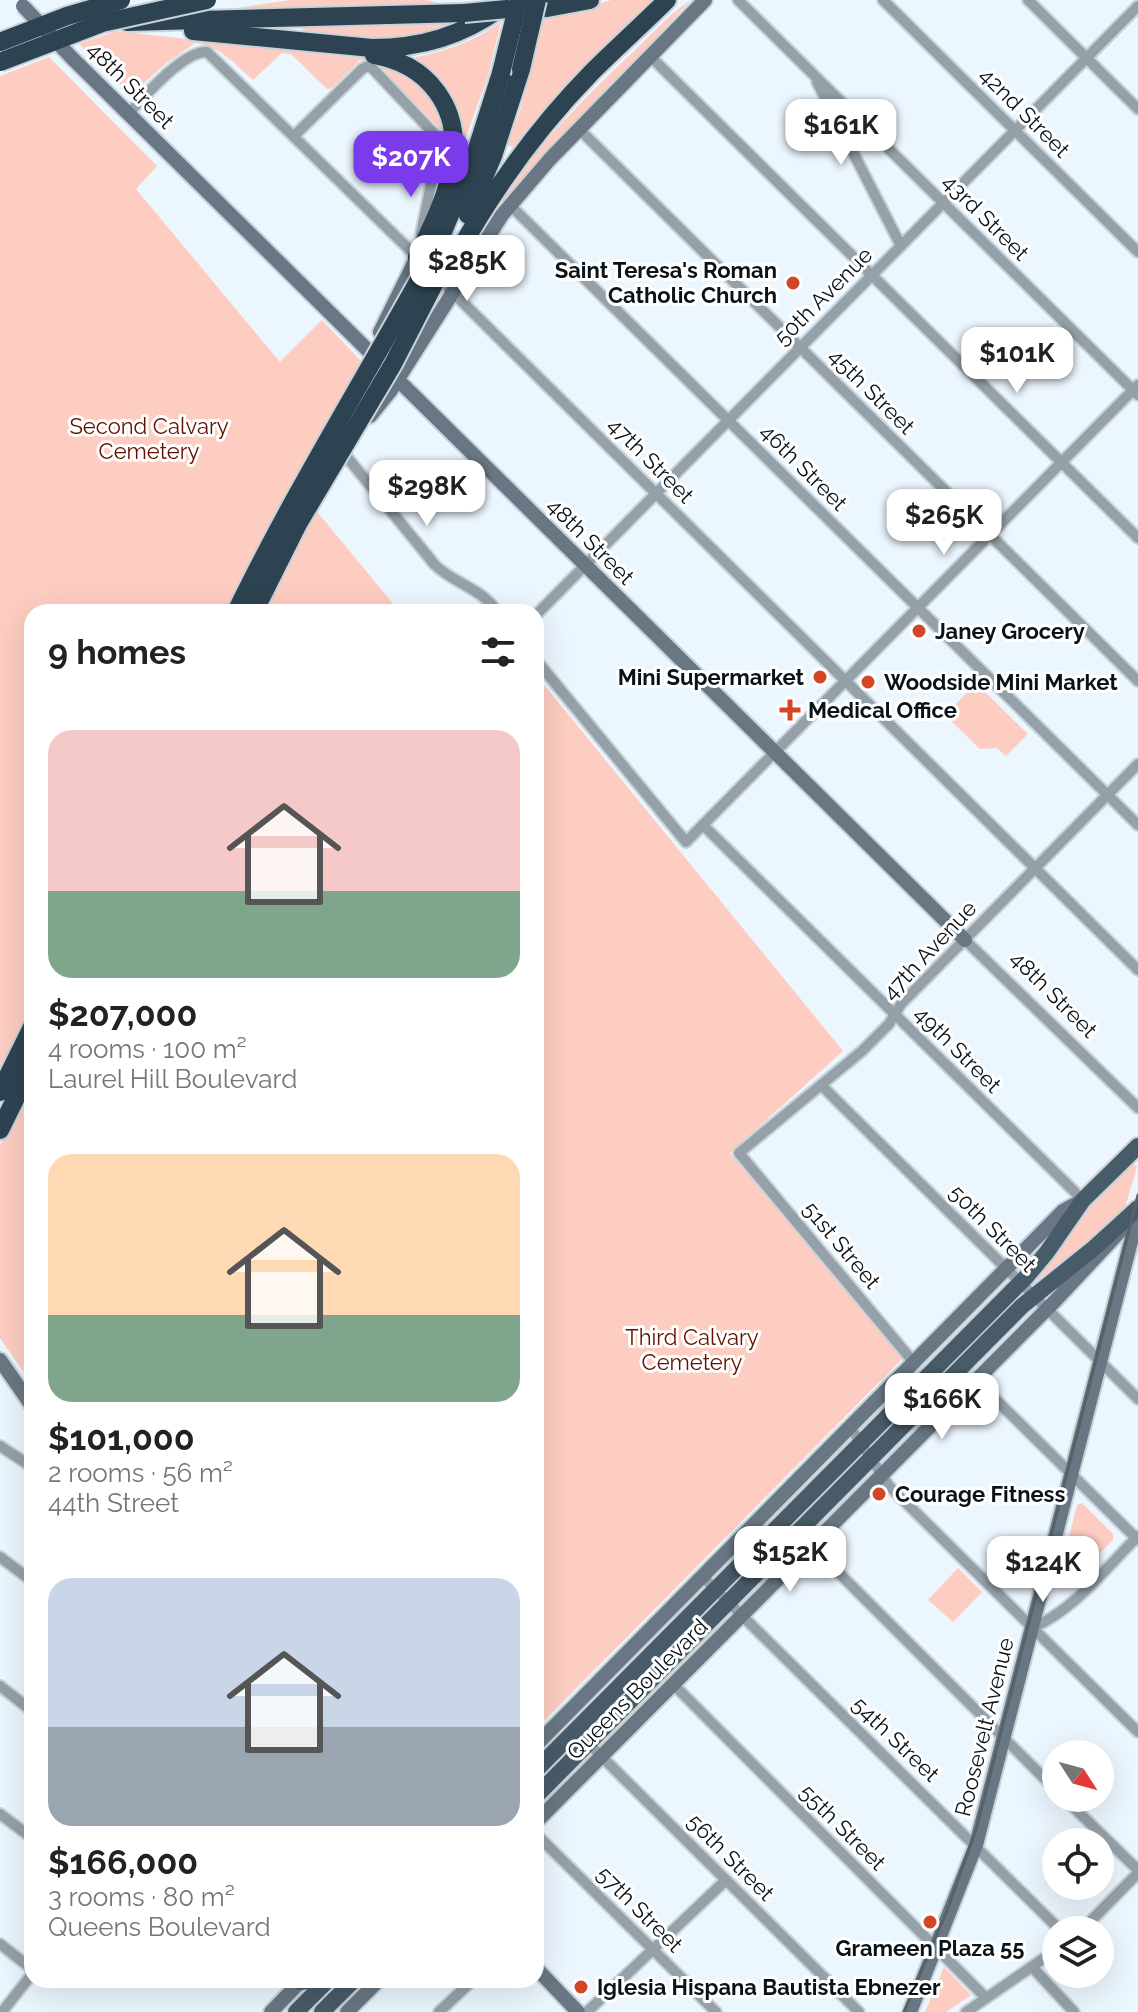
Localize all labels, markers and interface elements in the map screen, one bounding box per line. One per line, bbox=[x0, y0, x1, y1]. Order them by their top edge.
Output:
street label: 48th Street bbox=[82, 36, 180, 134]
street label: 42nd Street bbox=[975, 62, 1076, 163]
pin: $161K bbox=[785, 99, 897, 167]
text: $161K bbox=[803, 110, 879, 140]
pin: $207K bbox=[355, 131, 467, 199]
text: $207K bbox=[371, 142, 451, 172]
street label: 43rd Street bbox=[937, 168, 1035, 266]
pin: $285K bbox=[411, 235, 523, 303]
street label: 50th Avenue bbox=[769, 242, 877, 350]
text: $285K bbox=[428, 246, 506, 276]
place label: Saint Teresa's Roman Catholic Church bbox=[555, 257, 777, 308]
marker: Saint Teresa's Roman Catholic Church bbox=[784, 274, 802, 292]
pin: $101K bbox=[961, 327, 1073, 395]
text: $101K bbox=[979, 338, 1055, 368]
street label: 45th Street bbox=[824, 343, 921, 440]
street label: 47th Street bbox=[603, 412, 700, 509]
park label: Second Calvary Cemetery bbox=[69, 413, 229, 464]
street label: 46th Street bbox=[755, 418, 853, 516]
pin: $298K bbox=[371, 460, 483, 528]
text: $298K bbox=[387, 471, 467, 501]
pin: $265K bbox=[888, 489, 1000, 557]
street label: 48th Street bbox=[542, 492, 640, 590]
text: $265K bbox=[905, 500, 983, 530]
place label: Janey Grocery bbox=[935, 618, 1085, 644]
marker: Janey Grocery bbox=[910, 622, 928, 640]
icon: filters bbox=[476, 630, 520, 674]
text: 9 homes bbox=[48, 632, 186, 672]
place label: Mini Supermarket bbox=[618, 664, 805, 690]
marker: Mini Supermarket bbox=[811, 668, 829, 686]
place label: Woodside Mini Market bbox=[884, 669, 1118, 695]
marker: Woodside Mini Market bbox=[859, 673, 877, 691]
place label: Medical Office bbox=[808, 697, 957, 723]
marker: Medical Office bbox=[779, 699, 801, 721]
icon: home bbox=[212, 782, 356, 926]
street label: 47th Avenue bbox=[877, 895, 982, 1005]
street label: 48th Street bbox=[1005, 945, 1103, 1043]
text: $207,000 bbox=[48, 994, 197, 1034]
street label: 49th Street bbox=[909, 1000, 1007, 1098]
text: 4 rooms · 100 m² bbox=[48, 1034, 247, 1064]
text: Laurel Hill Boulevard bbox=[48, 1064, 297, 1094]
street label: 50th Street bbox=[944, 1179, 1042, 1277]
street label: 51st Street bbox=[798, 1196, 886, 1294]
icon: home bbox=[212, 1206, 356, 1350]
park label: Third Calvary Cemetery bbox=[625, 1324, 759, 1375]
pin: $166K bbox=[886, 1373, 998, 1441]
text: $166K bbox=[903, 1384, 981, 1414]
text: $101,000 bbox=[48, 1418, 195, 1458]
text: 2 rooms · 56 m² bbox=[48, 1458, 233, 1488]
place label: Courage Fitness bbox=[895, 1481, 1065, 1507]
marker: Courage Fitness bbox=[870, 1485, 888, 1503]
text: 44th Street bbox=[48, 1488, 179, 1518]
pin: $152K bbox=[734, 1526, 846, 1594]
pin: $124K bbox=[987, 1536, 1099, 1604]
text: $152K bbox=[752, 1537, 828, 1567]
text: $124K bbox=[1005, 1547, 1081, 1577]
street label: Queens Boulevard bbox=[561, 1613, 713, 1765]
icon: home bbox=[212, 1630, 356, 1774]
street label: Roosevelt Avenue bbox=[949, 1635, 1019, 1819]
street label: 54th Street bbox=[847, 1691, 945, 1787]
north arrow bbox=[1042, 1740, 1114, 1812]
map controls bbox=[1042, 1740, 1114, 1988]
street label: 55th Street bbox=[795, 1779, 892, 1876]
street label: 56th Street bbox=[682, 1808, 780, 1906]
button: locate bbox=[1042, 1828, 1114, 1900]
text: $166,000 bbox=[48, 1842, 198, 1882]
street label: 57th Street bbox=[592, 1861, 689, 1958]
text: 3 rooms · 80 m² bbox=[48, 1882, 235, 1912]
text: Queens Boulevard bbox=[48, 1912, 271, 1942]
marker: Grameen Plaza 55 bbox=[921, 1913, 939, 1931]
button: layers bbox=[1042, 1916, 1114, 1988]
place label: Grameen Plaza 55 bbox=[836, 1935, 1024, 1961]
place label: Iglesia Hispana Bautista Ebnezer bbox=[597, 1974, 941, 2000]
marker: Iglesia Hispana Bautista Ebnezer bbox=[572, 1978, 590, 1996]

